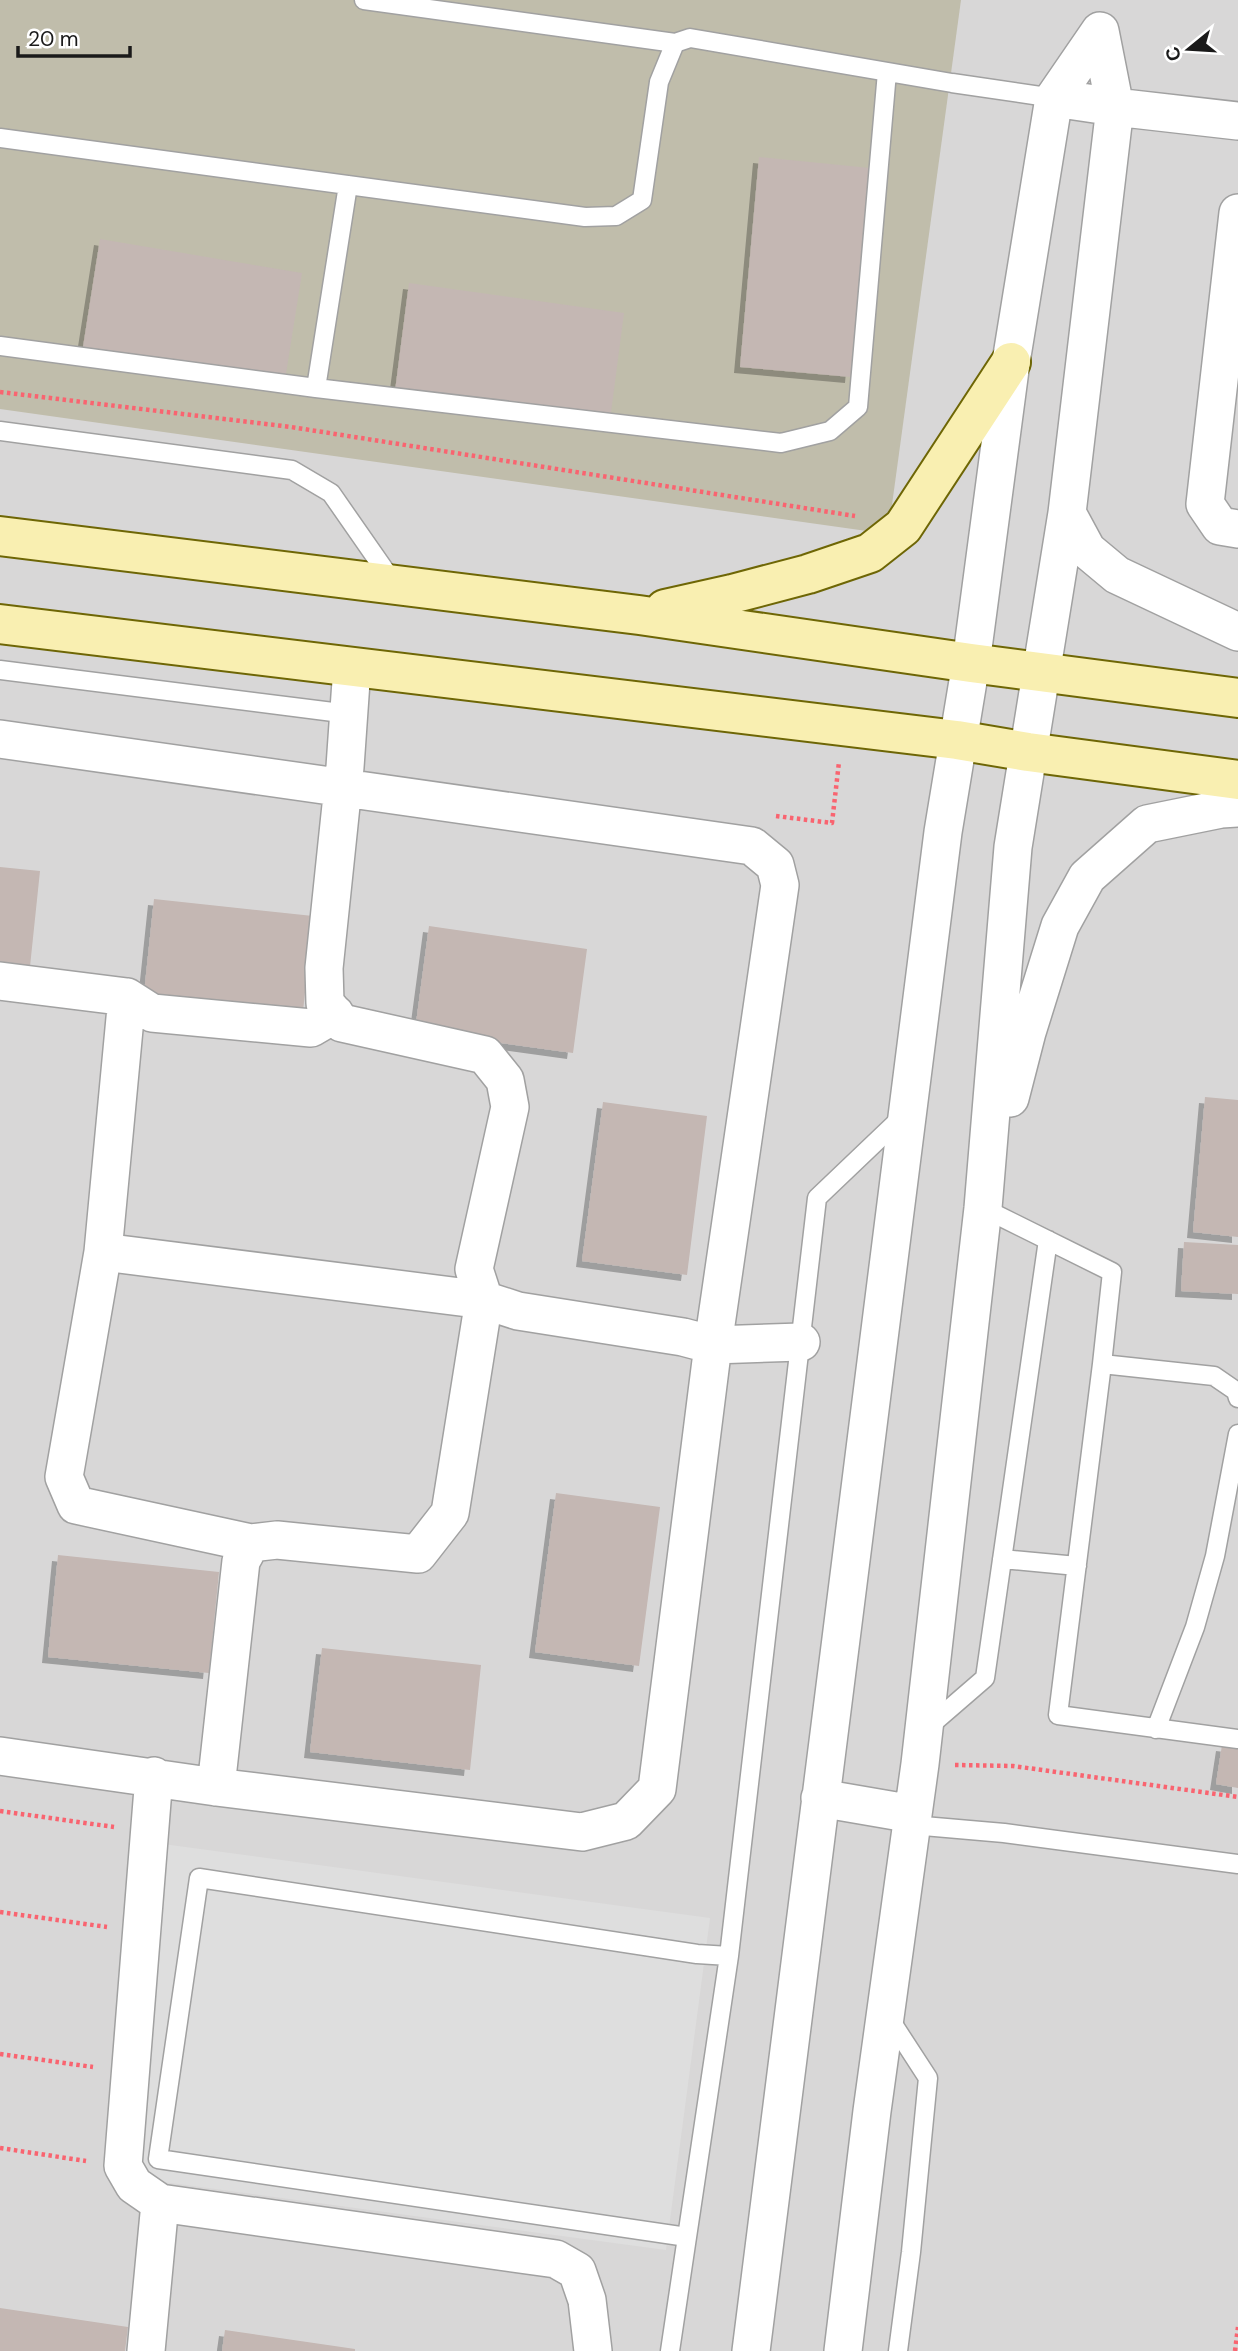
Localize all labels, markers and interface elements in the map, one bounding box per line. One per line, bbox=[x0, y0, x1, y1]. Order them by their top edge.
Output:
scale bar bbox=[18, 14, 130, 58]
north arrow bbox=[1154, 14, 1224, 84]
text: 20 m bbox=[28, 25, 79, 53]
text: С bbox=[1159, 43, 1187, 64]

